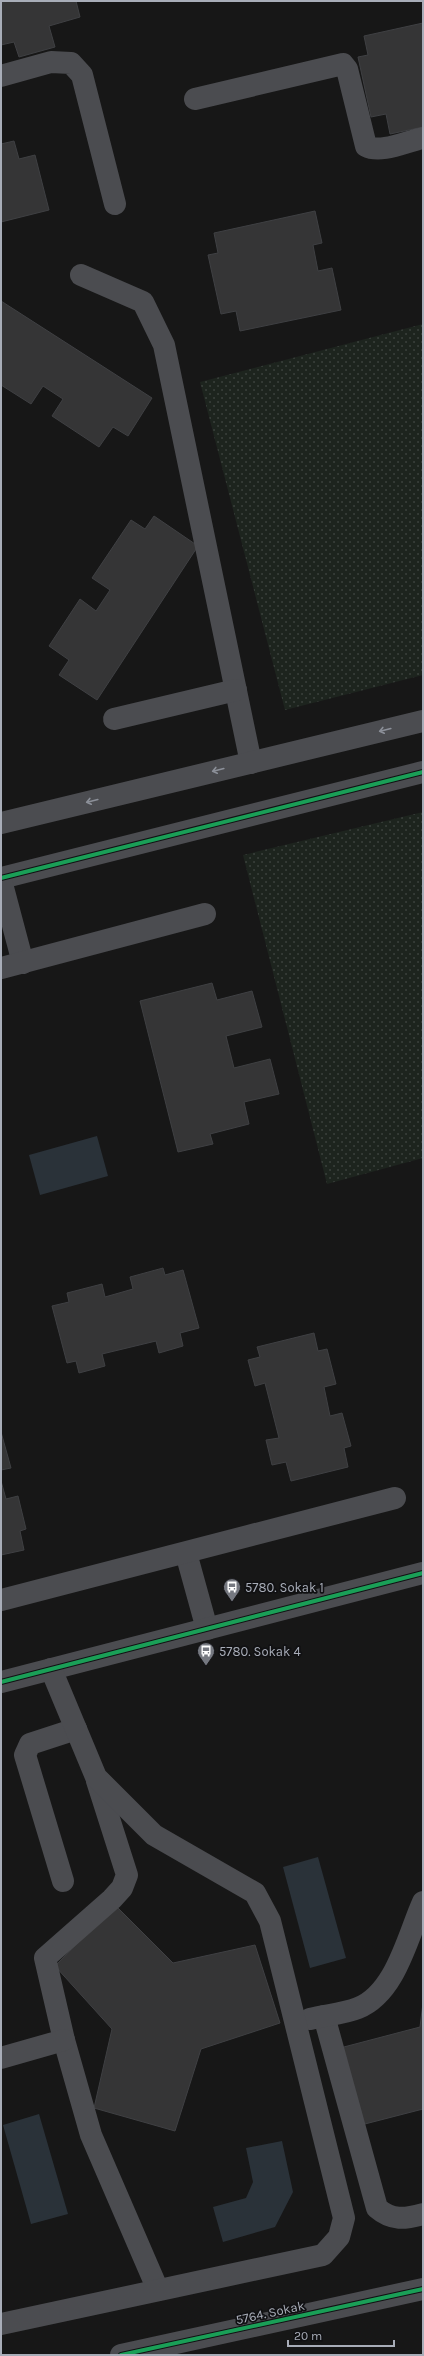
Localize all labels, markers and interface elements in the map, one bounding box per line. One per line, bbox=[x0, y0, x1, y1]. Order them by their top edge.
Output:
one-way arrow bbox=[379, 727, 392, 734]
one-way arrow bbox=[212, 767, 225, 775]
one-way arrow bbox=[85, 798, 98, 805]
bus stop icon: 5780. Sokak 1 bbox=[222, 1577, 242, 1602]
place label: 5780. Sokak 1 bbox=[245, 1580, 324, 1595]
bus stop icon: 5780. Sokak 4 bbox=[196, 1641, 216, 1666]
place label: 5780. Sokak 4 bbox=[219, 1644, 301, 1659]
street label: 5764. Sokak bbox=[234, 2298, 306, 2327]
scale bar bbox=[288, 2322, 394, 2348]
text: 20 m bbox=[294, 2329, 322, 2343]

